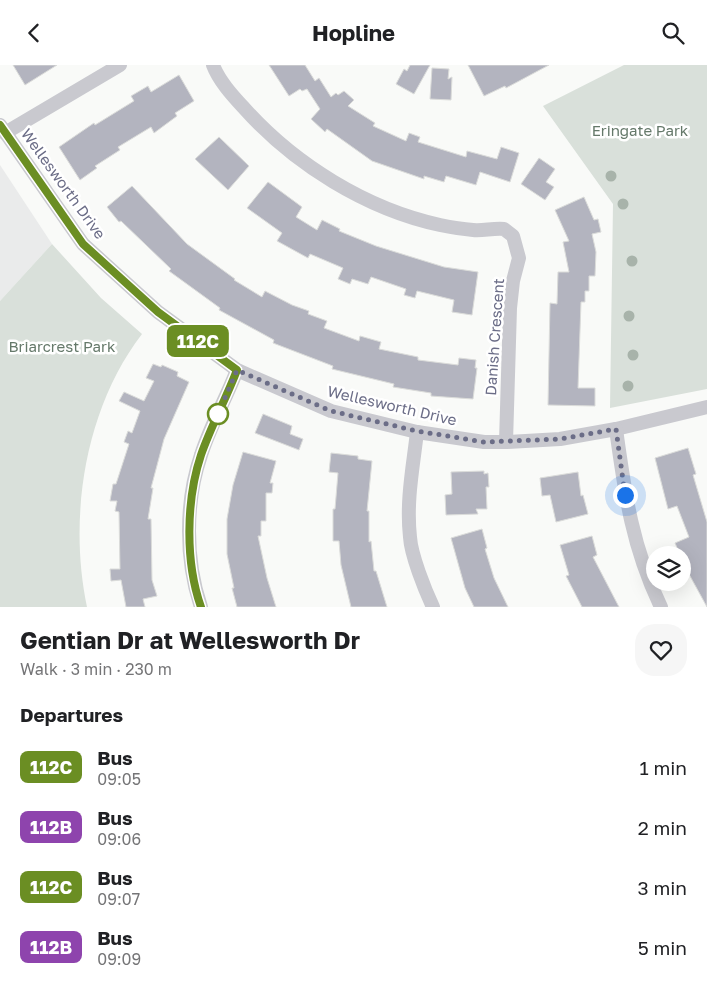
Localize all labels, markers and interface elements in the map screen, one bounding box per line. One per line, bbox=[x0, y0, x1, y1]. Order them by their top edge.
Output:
icon: back bbox=[20, 19, 48, 47]
text: Hopline bbox=[312, 19, 395, 46]
icon: search bbox=[659, 19, 687, 47]
park label: Eringate Park bbox=[592, 121, 689, 139]
street label: Wellesworth Drive bbox=[18, 125, 110, 242]
street label: Danish Crescent bbox=[481, 278, 507, 396]
line badge: 112C bbox=[163, 325, 233, 357]
text: 112C bbox=[177, 330, 219, 352]
park label: Briarcrest Park bbox=[9, 337, 116, 355]
street label: Wellesworth Drive bbox=[326, 381, 459, 429]
unlabelled marker bbox=[207, 403, 229, 425]
your location bbox=[613, 483, 638, 508]
map controls bbox=[646, 546, 691, 591]
button: layers bbox=[646, 546, 691, 591]
button: heart bbox=[635, 624, 687, 676]
text: Gentian Dr at Wellesworth Dr bbox=[20, 625, 360, 654]
text: Walk · 3 min · 230 m bbox=[20, 659, 172, 679]
text: Departures bbox=[20, 703, 123, 726]
text: Bus bbox=[97, 746, 133, 769]
text: 112C bbox=[30, 756, 72, 778]
text: 1 min bbox=[639, 756, 687, 779]
text: 09:05 bbox=[97, 769, 141, 789]
text: Bus bbox=[97, 806, 133, 829]
text: 112B bbox=[30, 816, 72, 838]
text: 2 min bbox=[638, 816, 687, 839]
text: 09:06 bbox=[97, 829, 141, 849]
text: Bus bbox=[97, 866, 133, 889]
text: 112C bbox=[30, 876, 72, 898]
text: 3 min bbox=[638, 876, 687, 899]
text: 09:07 bbox=[97, 889, 140, 909]
text: Bus bbox=[97, 926, 133, 949]
text: 112B bbox=[30, 936, 72, 958]
text: 5 min bbox=[638, 936, 687, 959]
text: 09:09 bbox=[97, 949, 141, 969]

